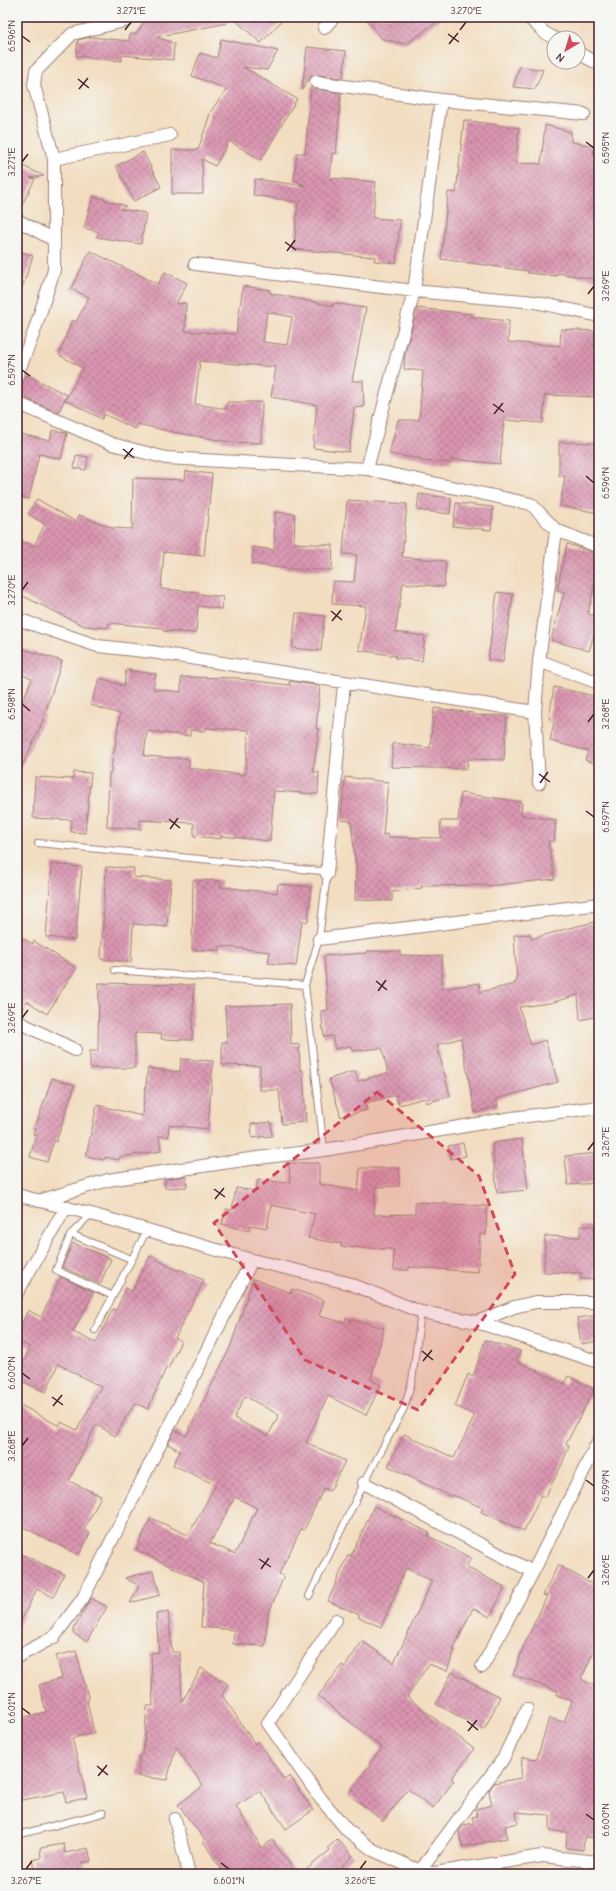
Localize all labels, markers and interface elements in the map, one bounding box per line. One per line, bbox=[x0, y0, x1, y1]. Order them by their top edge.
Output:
text: 3.271°E bbox=[117, 5, 146, 17]
text: 3.270°E bbox=[450, 5, 482, 17]
text: 6.596°N bbox=[6, 20, 18, 52]
north arrow bbox=[546, 30, 586, 70]
text: N bbox=[553, 50, 567, 65]
text: 6.595°N bbox=[600, 132, 612, 164]
text: 3.271°E bbox=[6, 148, 18, 177]
text: 3.269°E bbox=[600, 270, 612, 302]
text: 6.597°N bbox=[6, 354, 18, 386]
text: 6.596°N bbox=[600, 467, 612, 499]
text: 3.270°E bbox=[6, 574, 18, 606]
text: 6.598°N bbox=[6, 688, 18, 720]
text: 3.268°E bbox=[600, 699, 612, 729]
text: 6.597°N bbox=[600, 801, 612, 833]
text: 3.269°E bbox=[6, 1002, 18, 1034]
text: 3.267°E bbox=[600, 1127, 612, 1157]
text: 6.600°N bbox=[6, 1356, 18, 1390]
text: 3.268°E bbox=[6, 1431, 18, 1461]
text: 6.599°N bbox=[600, 1470, 612, 1502]
text: 3.266°E bbox=[600, 1554, 612, 1586]
text: 6.601°N bbox=[6, 1692, 18, 1724]
text: 6.600°N bbox=[600, 1803, 612, 1837]
text: 3.267°E bbox=[11, 1875, 41, 1887]
text: 6.601°N bbox=[213, 1875, 245, 1887]
text: 3.266°E bbox=[344, 1875, 376, 1887]

